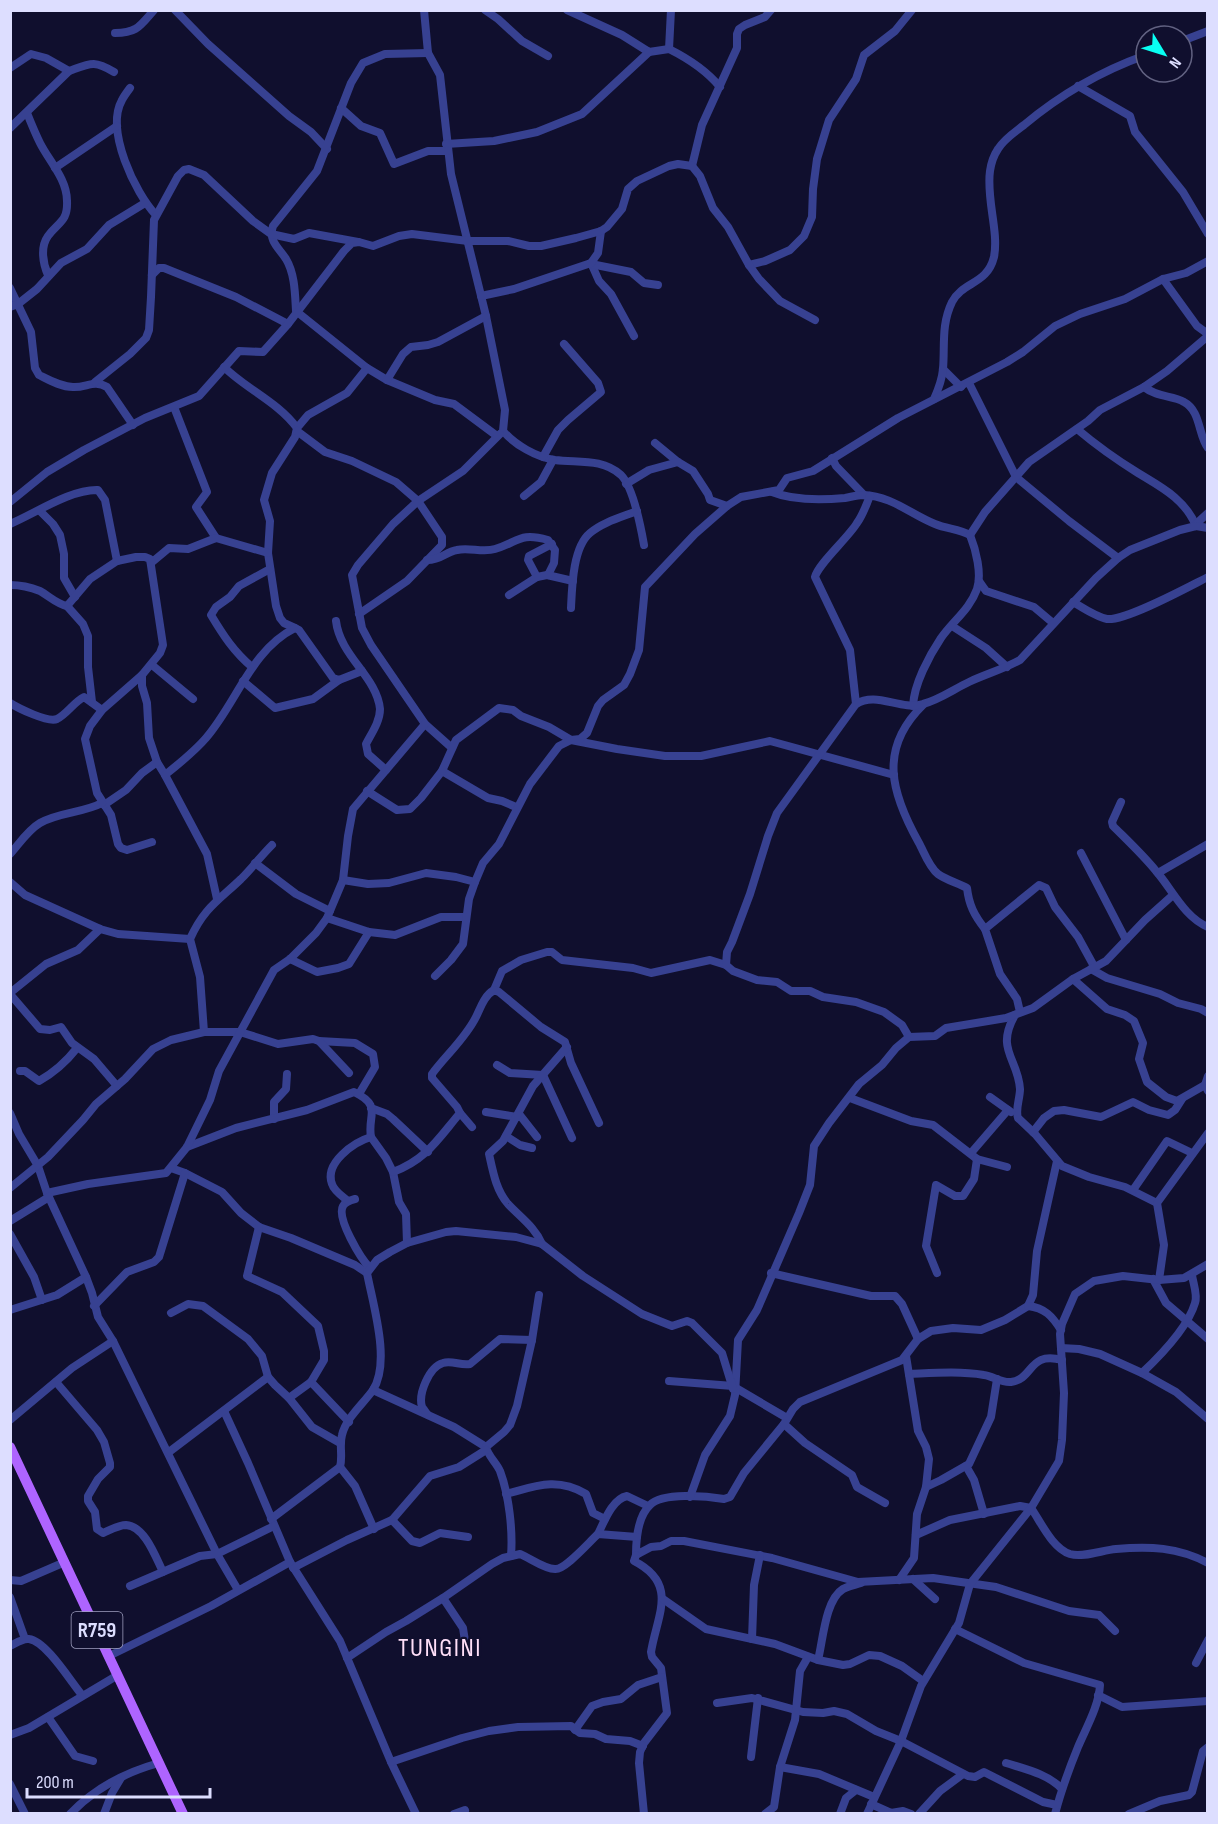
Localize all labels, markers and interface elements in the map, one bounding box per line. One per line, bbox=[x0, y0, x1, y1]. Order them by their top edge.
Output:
north arrow bbox=[1134, 24, 1194, 84]
text: N bbox=[1165, 53, 1185, 72]
road number: R759 bbox=[72, 1612, 122, 1648]
district label: TUNGINI bbox=[398, 1633, 482, 1664]
scale bar bbox=[27, 1761, 210, 1799]
text: 200 m bbox=[36, 1772, 74, 1793]

